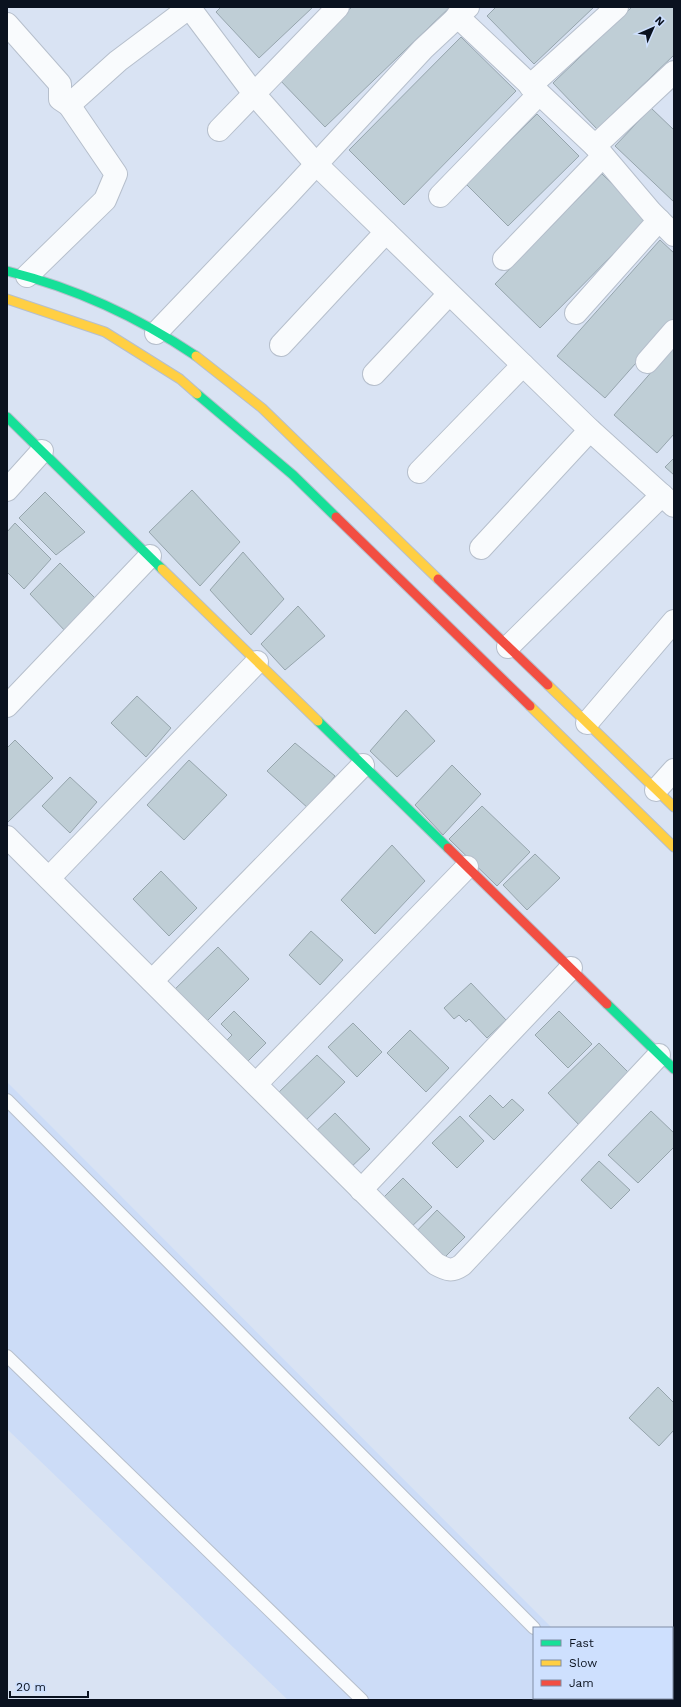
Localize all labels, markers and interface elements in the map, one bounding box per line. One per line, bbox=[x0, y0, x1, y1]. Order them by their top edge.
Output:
north arrow bbox=[633, 8, 673, 48]
text: N bbox=[652, 14, 667, 29]
legend bbox=[533, 1627, 673, 1699]
text: Fast bbox=[569, 1636, 594, 1650]
text: Slow bbox=[569, 1656, 597, 1670]
scale bar bbox=[10, 1673, 88, 1699]
text: Jam bbox=[569, 1676, 594, 1690]
text: 20 m bbox=[16, 1680, 46, 1694]

